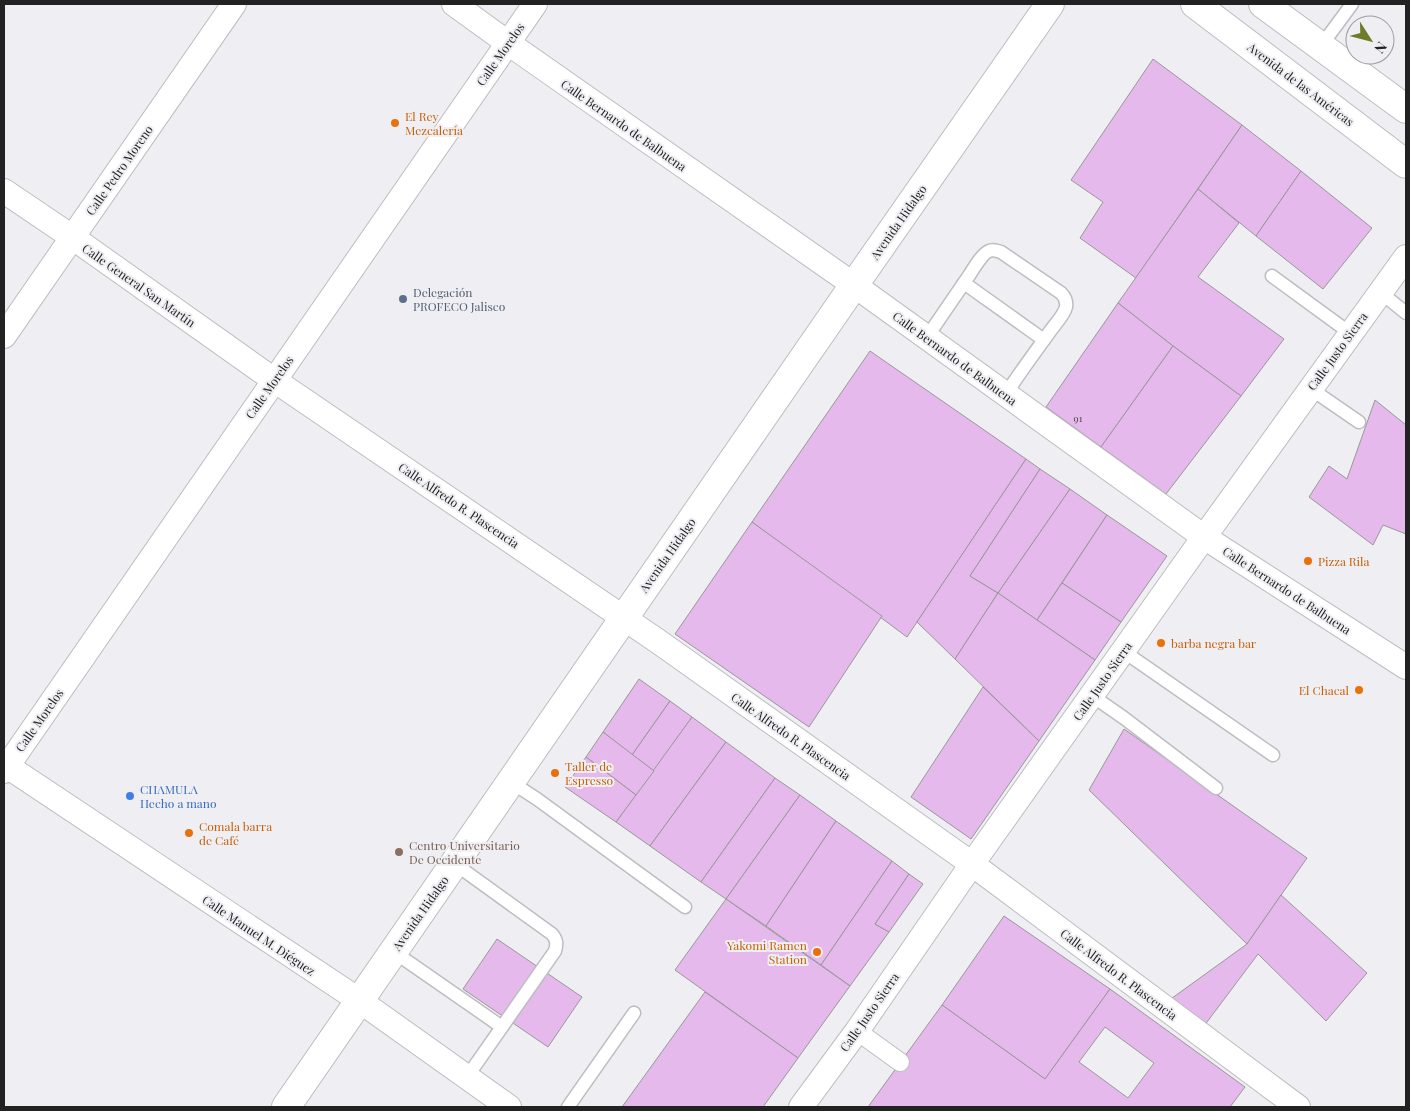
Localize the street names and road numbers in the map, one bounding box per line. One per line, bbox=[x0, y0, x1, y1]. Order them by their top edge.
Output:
street label: Calle Morelos bbox=[472, 19, 528, 89]
street label: Avenida de las Américas bbox=[1244, 38, 1357, 129]
street label: Calle Bernardo de Balbuena bbox=[558, 76, 690, 174]
street label: Calle Pedro Moreno bbox=[82, 122, 156, 218]
street label: Avenida Hidalgo bbox=[866, 181, 930, 263]
street label: Calle General San Martín bbox=[79, 240, 199, 330]
street label: Calle Bernardo de Balbuena bbox=[890, 308, 1020, 408]
street label: Calle Justo Sierra bbox=[1303, 309, 1371, 393]
street label: Calle Morelos bbox=[241, 352, 297, 422]
street label: Calle Alfredo R. Plascencia bbox=[396, 459, 522, 551]
street label: Avenida Hidalgo bbox=[635, 514, 699, 596]
street label: Calle Bernardo de Balbuena bbox=[1220, 543, 1354, 637]
street label: Calle Justo Sierra bbox=[1069, 638, 1135, 724]
street label: Calle Morelos bbox=[11, 685, 67, 755]
street label: Calle Alfredo R. Plascencia bbox=[728, 689, 854, 783]
street label: Avenida Hidalgo bbox=[388, 872, 452, 954]
street label: Calle Manuel M. Diéguez bbox=[199, 891, 319, 979]
street label: Calle Alfredo R. Plascencia bbox=[1057, 925, 1181, 1023]
street label: Calle Justo Sierra bbox=[836, 969, 902, 1055]

